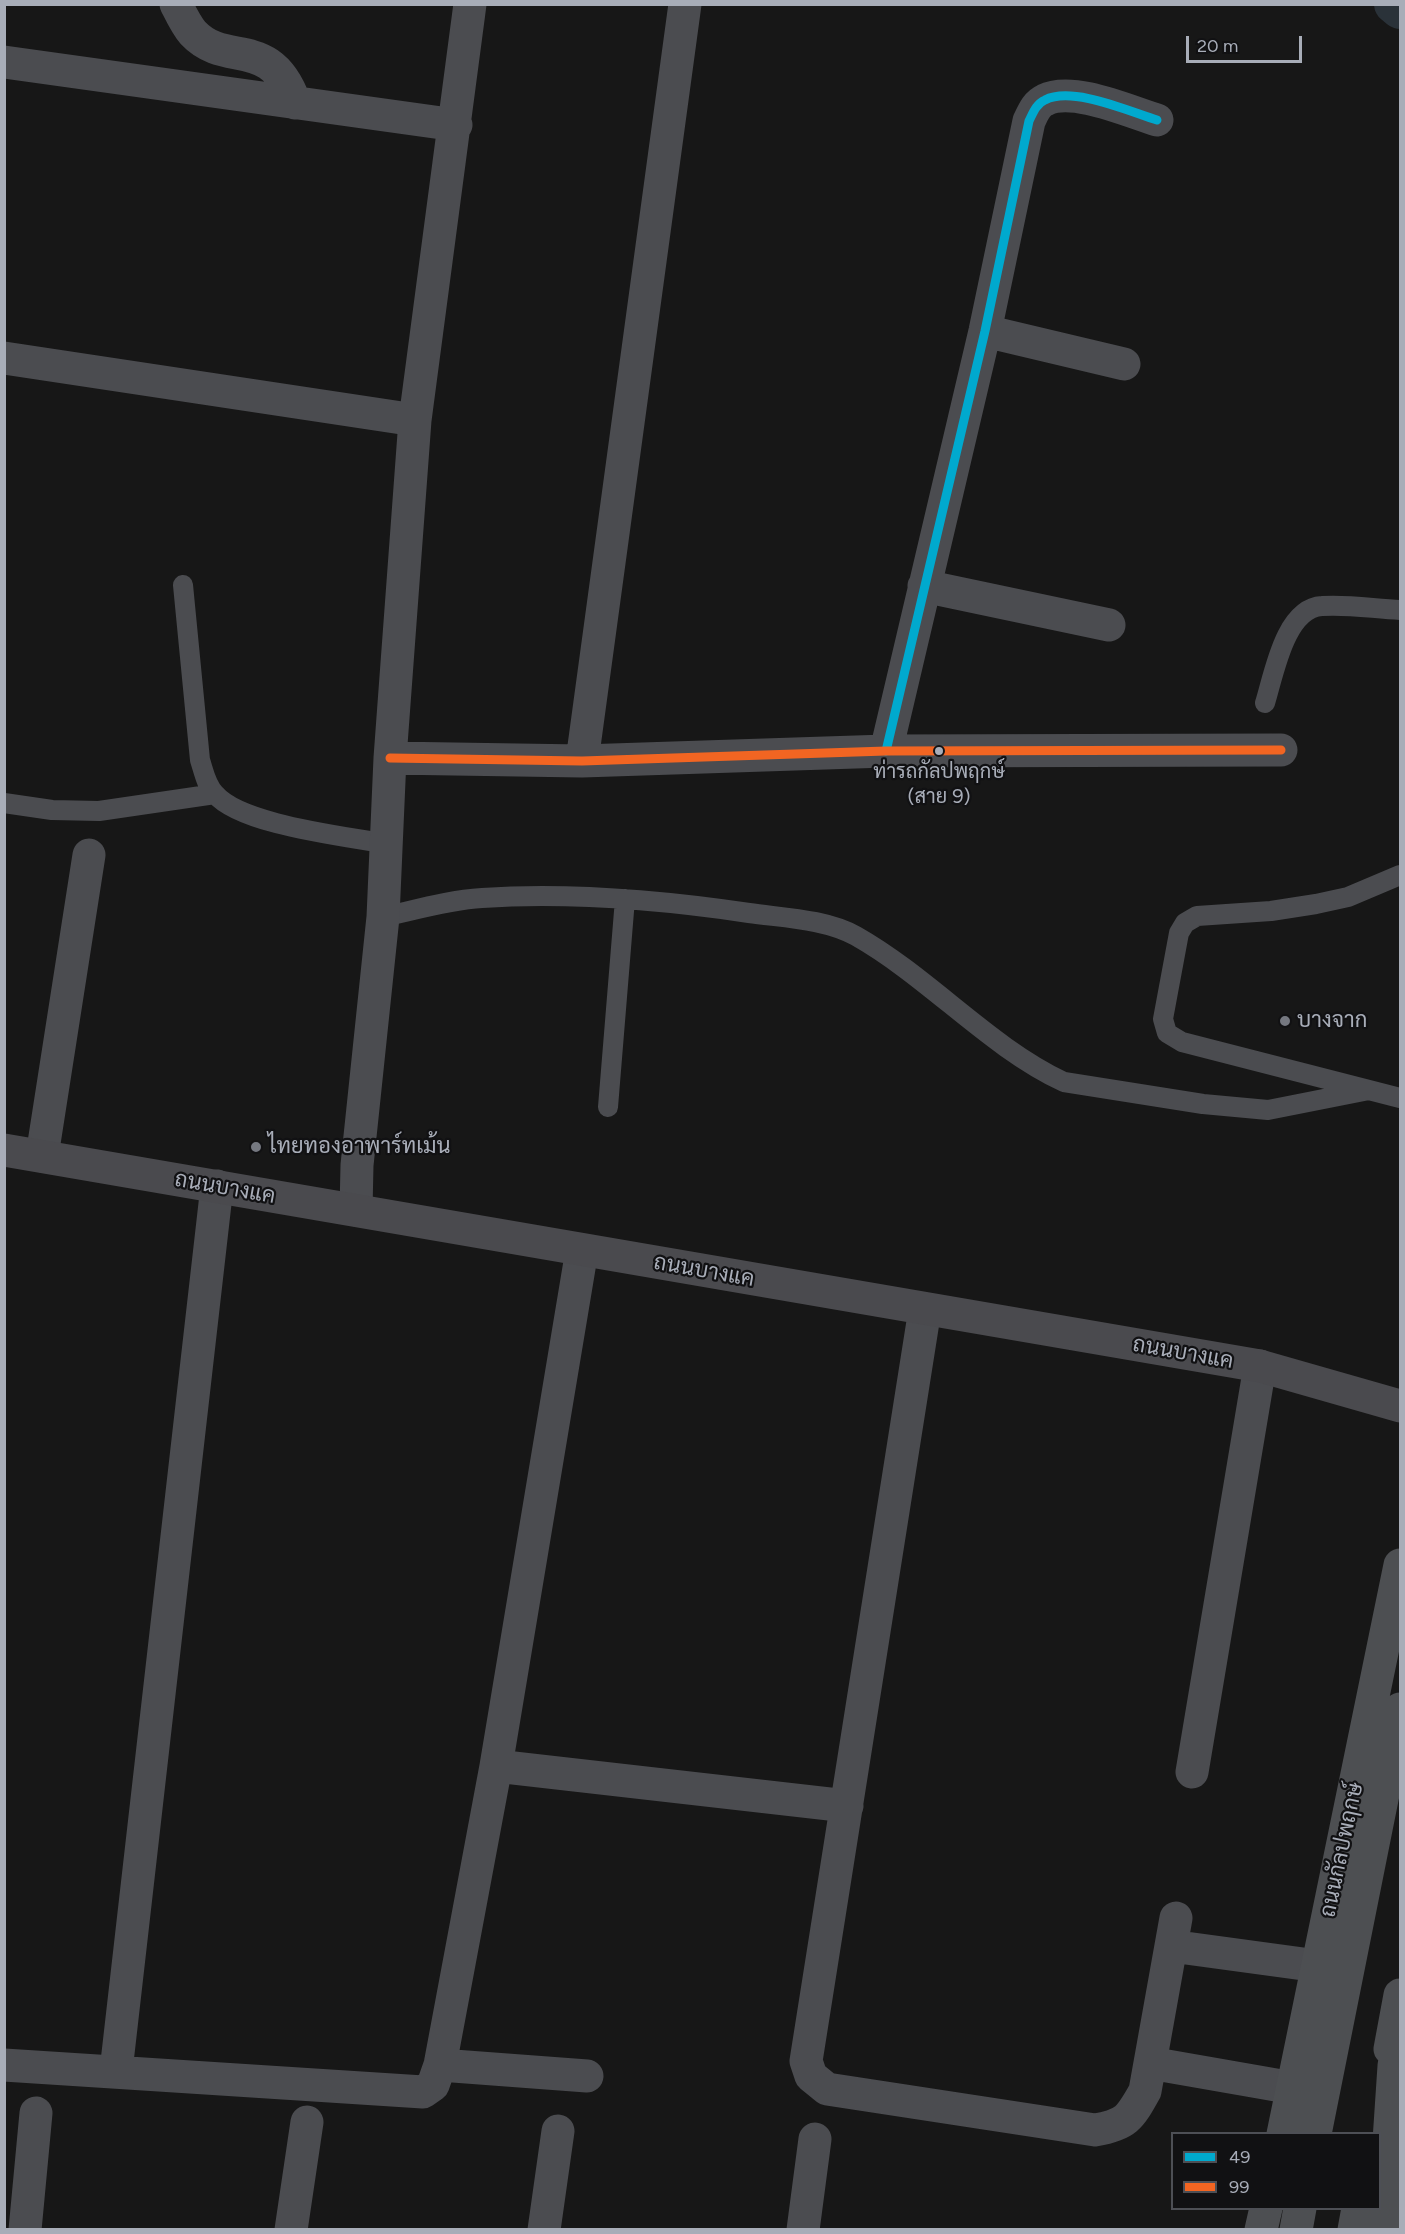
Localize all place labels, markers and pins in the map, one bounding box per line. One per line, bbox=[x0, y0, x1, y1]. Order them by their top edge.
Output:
marker: ท่ารถกัลปพฤกษ์ (สาย 9) bbox=[933, 745, 945, 757]
place label: ท่ารถกัลปพฤกษ์ (สาย 9) bbox=[873, 760, 1005, 807]
place label: บางจาก bbox=[1297, 1008, 1367, 1034]
marker: บางจาก bbox=[1278, 1014, 1292, 1028]
place label: ไทยทองอาพาร์ทเม้น bbox=[268, 1134, 451, 1160]
marker: ไทยทองอาพาร์ทเม้น bbox=[249, 1140, 263, 1154]

